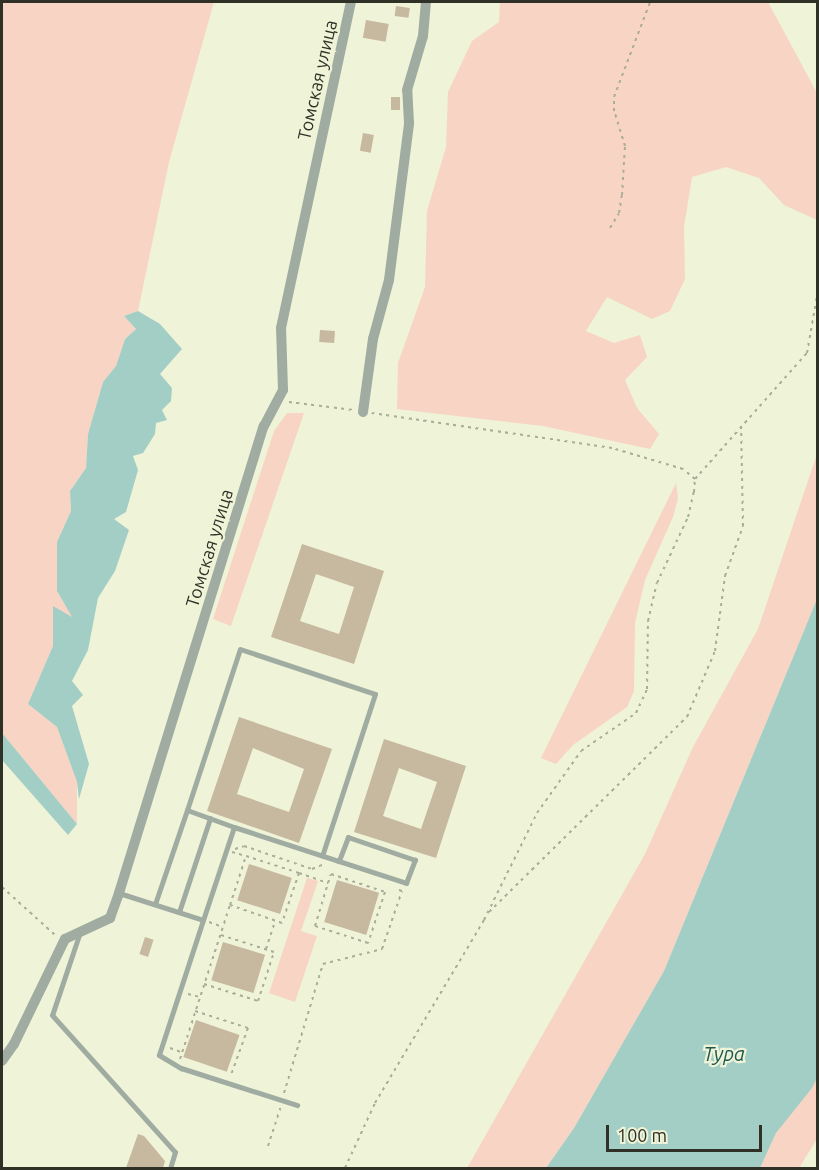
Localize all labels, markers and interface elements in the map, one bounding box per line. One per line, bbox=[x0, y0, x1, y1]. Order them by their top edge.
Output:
street label: Томская улица bbox=[293, 18, 341, 142]
street label: Томская улица bbox=[181, 486, 237, 610]
water label: Тура bbox=[703, 1041, 745, 1065]
scale bar bbox=[609, 1113, 765, 1151]
text: 100 m bbox=[617, 1125, 667, 1145]

